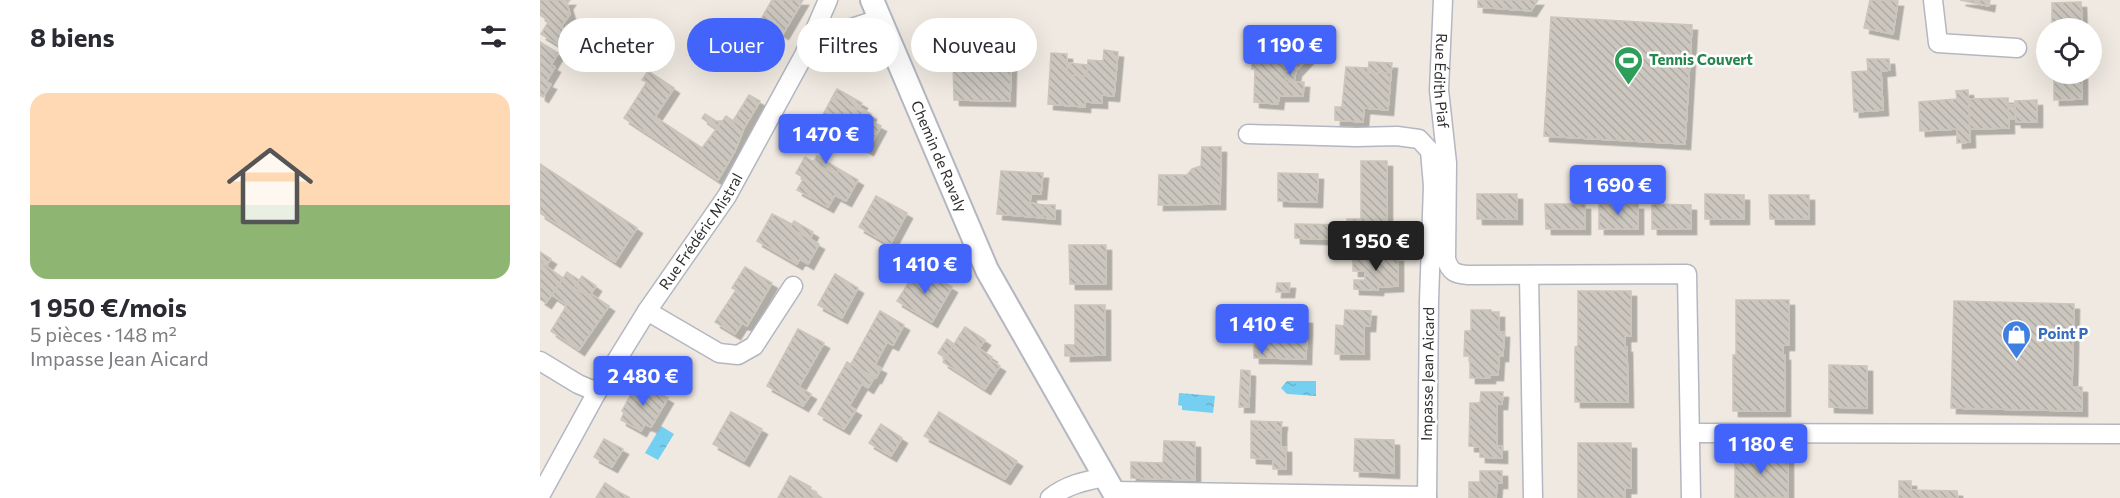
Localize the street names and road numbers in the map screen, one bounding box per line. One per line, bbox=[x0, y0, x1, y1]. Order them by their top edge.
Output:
street label: Rue Édith Piaf bbox=[1431, 33, 1453, 129]
street label: Chemin de Ravaly bbox=[908, 98, 971, 215]
street label: Rue Frédéric Mistral bbox=[655, 170, 746, 293]
street label: Impasse Jean Aicard bbox=[1417, 307, 1437, 441]

